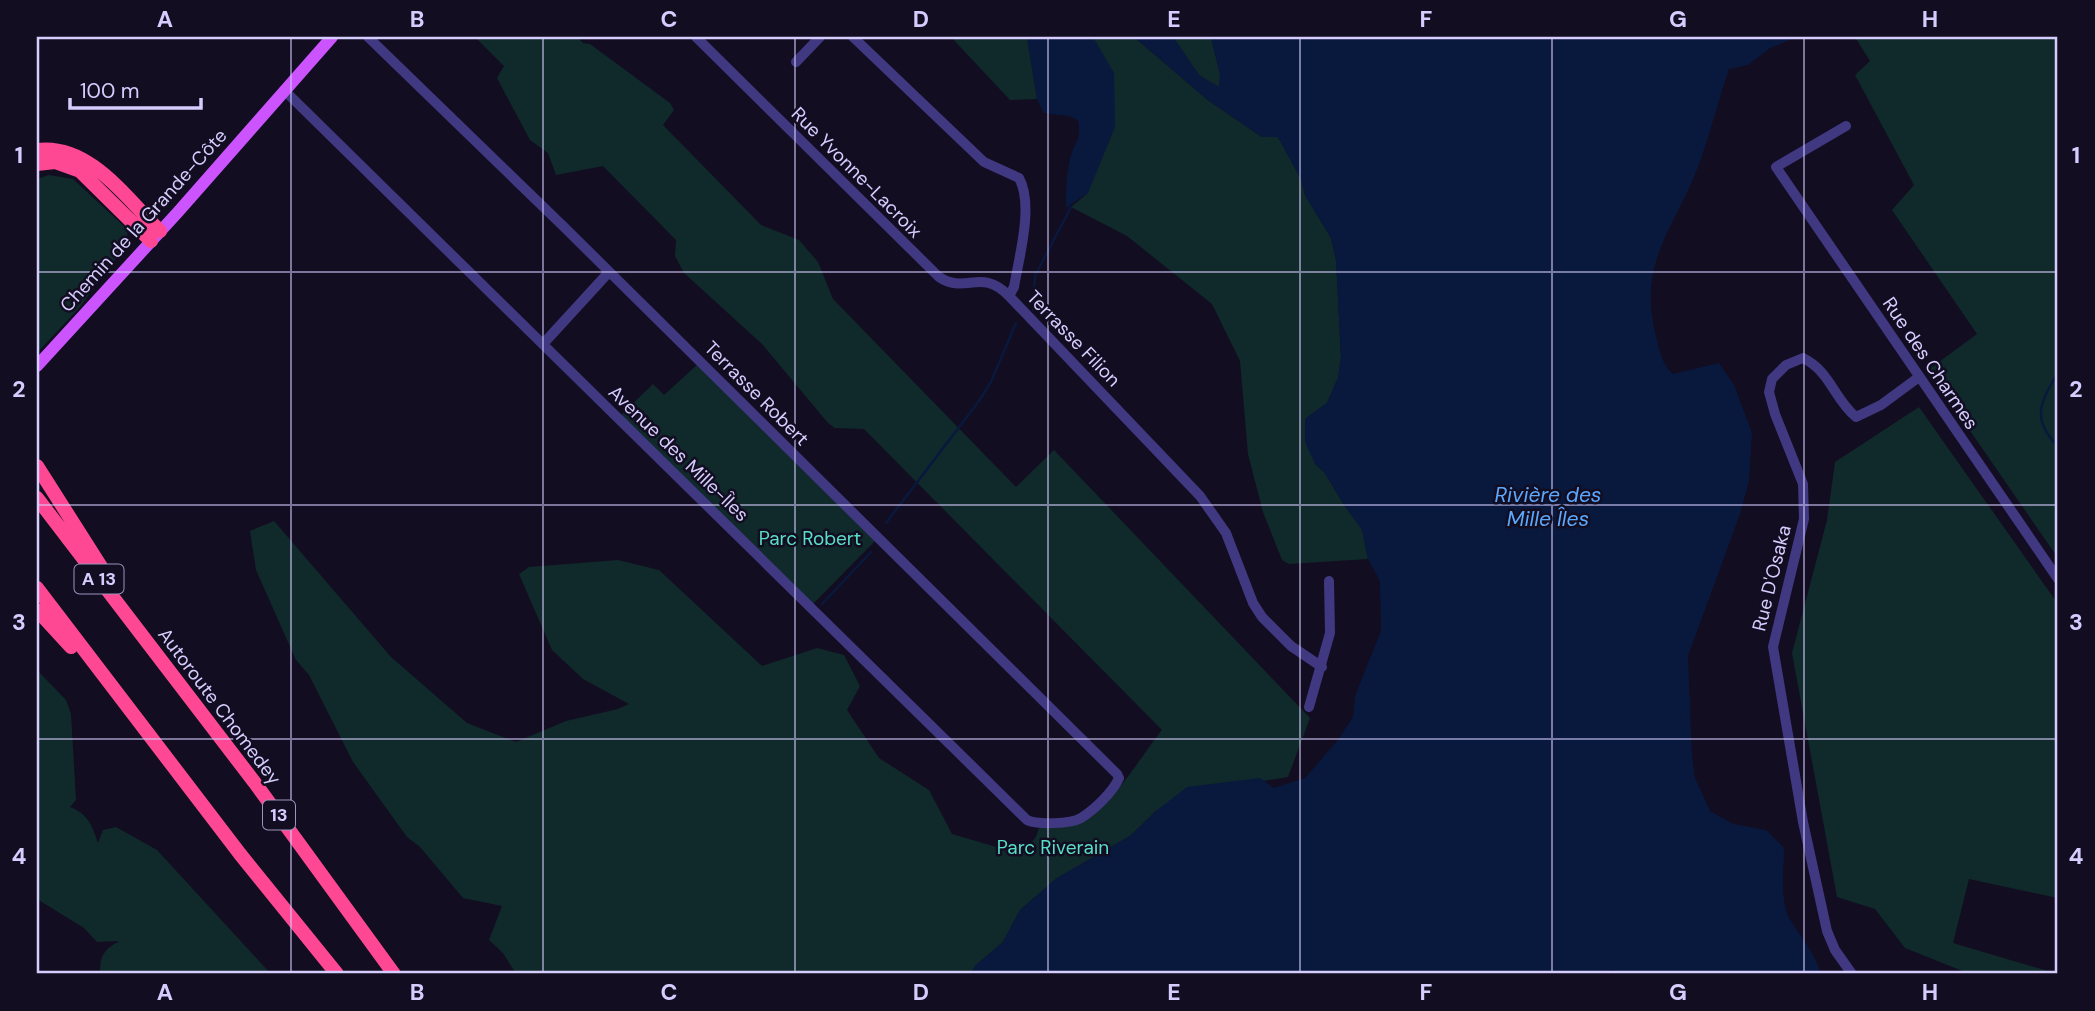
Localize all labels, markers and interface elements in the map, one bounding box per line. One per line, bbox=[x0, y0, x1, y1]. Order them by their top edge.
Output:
text: A bbox=[157, 4, 173, 34]
text: B bbox=[410, 4, 424, 34]
text: C bbox=[661, 4, 677, 34]
text: D bbox=[913, 4, 929, 34]
text: E bbox=[1167, 4, 1181, 34]
text: F bbox=[1420, 4, 1433, 34]
text: G bbox=[1669, 4, 1687, 34]
text: H bbox=[1922, 4, 1938, 34]
scale bar bbox=[70, 66, 201, 110]
text: 100 m bbox=[80, 77, 140, 105]
street label: Rue Yvonne-Lacroix bbox=[786, 102, 928, 243]
street label: Chemin de la Grande-Côte bbox=[54, 123, 232, 317]
text: 1 bbox=[15, 140, 23, 170]
text: 1 bbox=[2072, 140, 2080, 170]
street label: Terrasse Filion bbox=[1021, 285, 1126, 392]
street label: Rue des Charmes bbox=[1877, 292, 1984, 434]
street label: Terrasse Robert bbox=[699, 336, 814, 451]
text: 2 bbox=[12, 374, 26, 404]
text: 2 bbox=[2069, 374, 2083, 404]
street label: Avenue des Mille-Îles bbox=[603, 380, 754, 527]
water label: Rivière des Mille Îles bbox=[1495, 481, 1601, 533]
street label: Rue D'Osaka bbox=[1746, 522, 1797, 634]
park label: Parc Robert bbox=[759, 526, 861, 551]
road number: A 13 bbox=[74, 564, 124, 594]
text: 3 bbox=[12, 607, 26, 637]
text: 3 bbox=[2069, 607, 2083, 637]
street label: Autoroute Chomedey bbox=[152, 623, 287, 790]
road number: 13 bbox=[263, 800, 295, 830]
park label: Parc Riverain bbox=[997, 835, 1109, 860]
text: 4 bbox=[12, 841, 27, 871]
text: 4 bbox=[2069, 841, 2084, 871]
text: A bbox=[157, 977, 173, 1007]
text: B bbox=[410, 977, 424, 1007]
text: C bbox=[661, 977, 677, 1007]
text: D bbox=[913, 977, 929, 1007]
text: E bbox=[1167, 977, 1181, 1007]
text: F bbox=[1420, 977, 1433, 1007]
text: G bbox=[1669, 977, 1687, 1007]
text: H bbox=[1922, 977, 1938, 1007]

